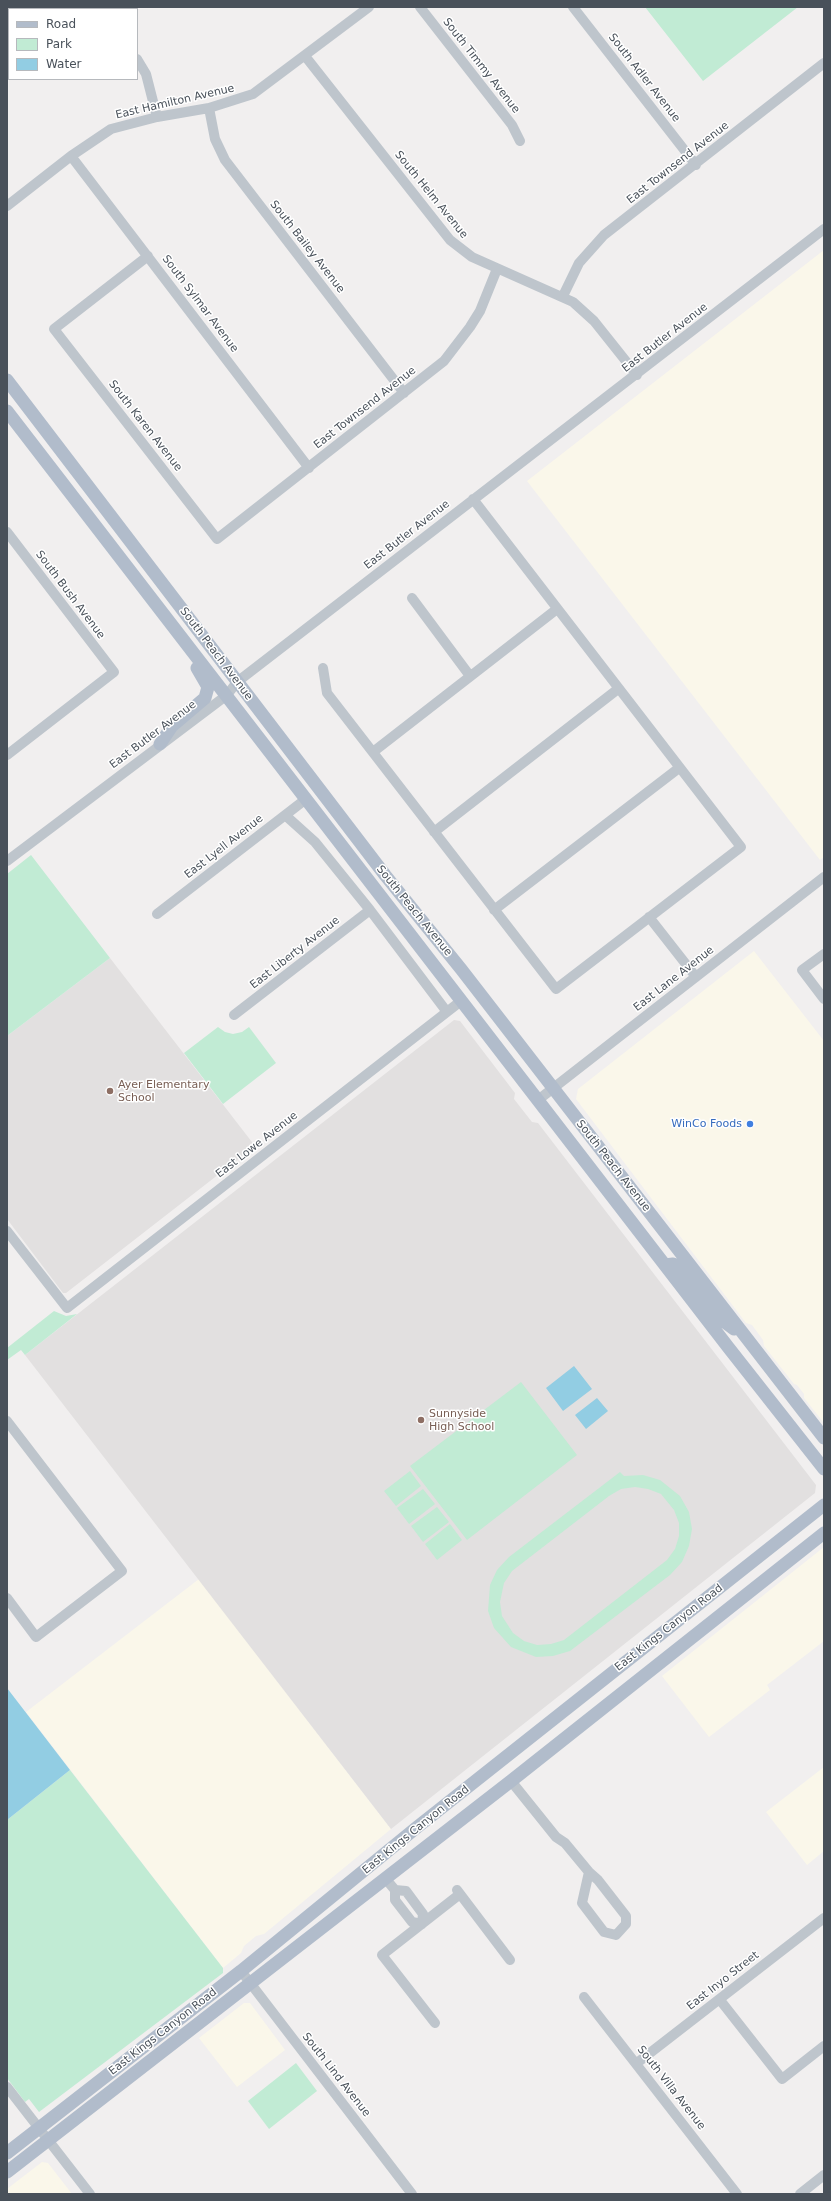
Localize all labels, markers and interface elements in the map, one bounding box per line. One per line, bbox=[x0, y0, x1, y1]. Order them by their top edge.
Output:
legend bbox=[8, 8, 138, 80]
street label: South Timmy Avenue bbox=[440, 16, 522, 116]
text: Road bbox=[46, 17, 76, 31]
street label: South Adler Avenue bbox=[605, 31, 683, 125]
text: Park bbox=[46, 37, 72, 51]
text: Water bbox=[46, 57, 81, 71]
street label: East Hamilton Avenue bbox=[114, 82, 236, 122]
street label: East Townsend Avenue bbox=[624, 119, 732, 207]
street label: South Helm Avenue bbox=[392, 149, 470, 241]
street label: South Bailey Avenue bbox=[267, 198, 347, 296]
street label: South Sylmar Avenue bbox=[159, 253, 241, 355]
street label: East Butler Avenue bbox=[620, 301, 710, 375]
street label: East Townsend Avenue bbox=[311, 364, 419, 452]
street label: South Karen Avenue bbox=[105, 378, 185, 474]
street label: East Butler Avenue bbox=[362, 498, 452, 572]
street label: South Bush Avenue bbox=[33, 548, 107, 642]
street label: South Peach Avenue bbox=[177, 605, 255, 703]
street label: East Butler Avenue bbox=[107, 698, 199, 772]
street label: East Lyell Avenue bbox=[182, 812, 266, 882]
street label: South Peach Avenue bbox=[373, 863, 455, 959]
street label: East Liberty Avenue bbox=[248, 914, 342, 992]
street label: East Lane Avenue bbox=[631, 944, 717, 1014]
place label: Ayer Elementary School bbox=[118, 1078, 209, 1104]
marker: Ayer Elementary School bbox=[105, 1086, 115, 1096]
street label: East Lowe Avenue bbox=[214, 1109, 300, 1181]
place label: WinCo Foods bbox=[671, 1117, 742, 1131]
street label: South Peach Avenue bbox=[573, 1118, 653, 1214]
marker: WinCo Foods bbox=[745, 1119, 755, 1129]
place label: Sunnyside High School bbox=[429, 1407, 494, 1433]
marker: Sunnyside High School bbox=[416, 1415, 426, 1425]
street label: East Kings Canyon Road bbox=[612, 1582, 726, 1674]
street label: East Kings Canyon Road bbox=[360, 1783, 472, 1877]
street label: East Inyo Street bbox=[684, 1949, 762, 2013]
street label: East Kings Canyon Road bbox=[106, 1986, 220, 2078]
street label: South Lind Avenue bbox=[299, 2030, 373, 2120]
street label: South Villa Avenue bbox=[634, 2043, 708, 2133]

